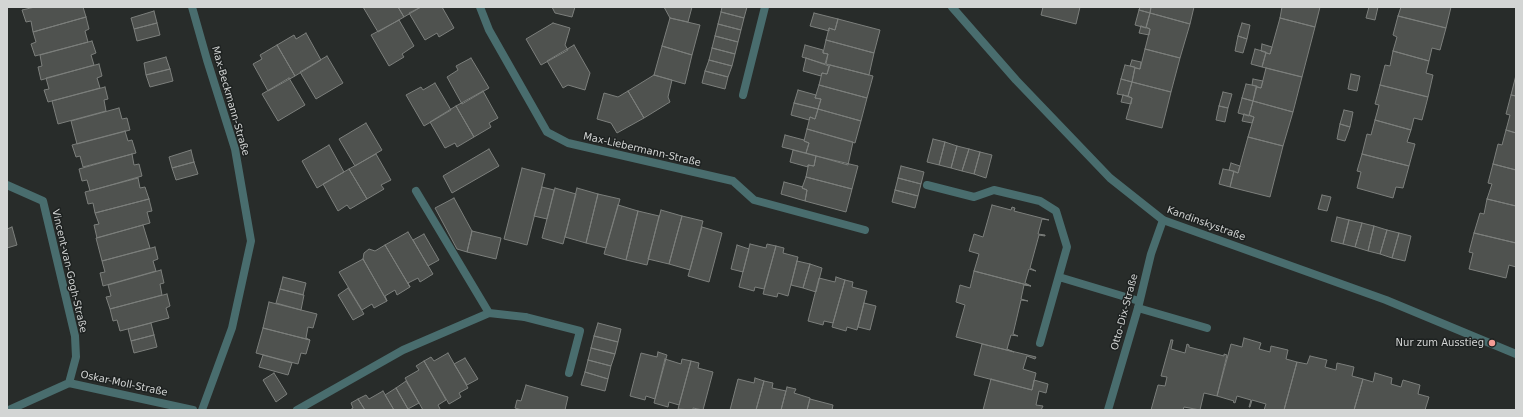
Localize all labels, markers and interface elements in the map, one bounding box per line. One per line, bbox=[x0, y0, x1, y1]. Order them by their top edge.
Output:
street label: Max-Beckmann-Straße bbox=[209, 45, 251, 157]
street label: Max-Liebermann-Straße bbox=[582, 131, 702, 169]
street label: Kandinskystraße bbox=[1165, 204, 1247, 244]
street label: Vincent-van-Gogh-Straße bbox=[49, 208, 89, 334]
street label: Otto-Dix-Straße bbox=[1109, 272, 1141, 352]
place label: Nur zum Ausstieg bbox=[1396, 337, 1484, 349]
marker: Nur zum Ausstieg bbox=[1487, 338, 1497, 348]
street label: Oskar-Moll-Straße bbox=[79, 369, 169, 399]

